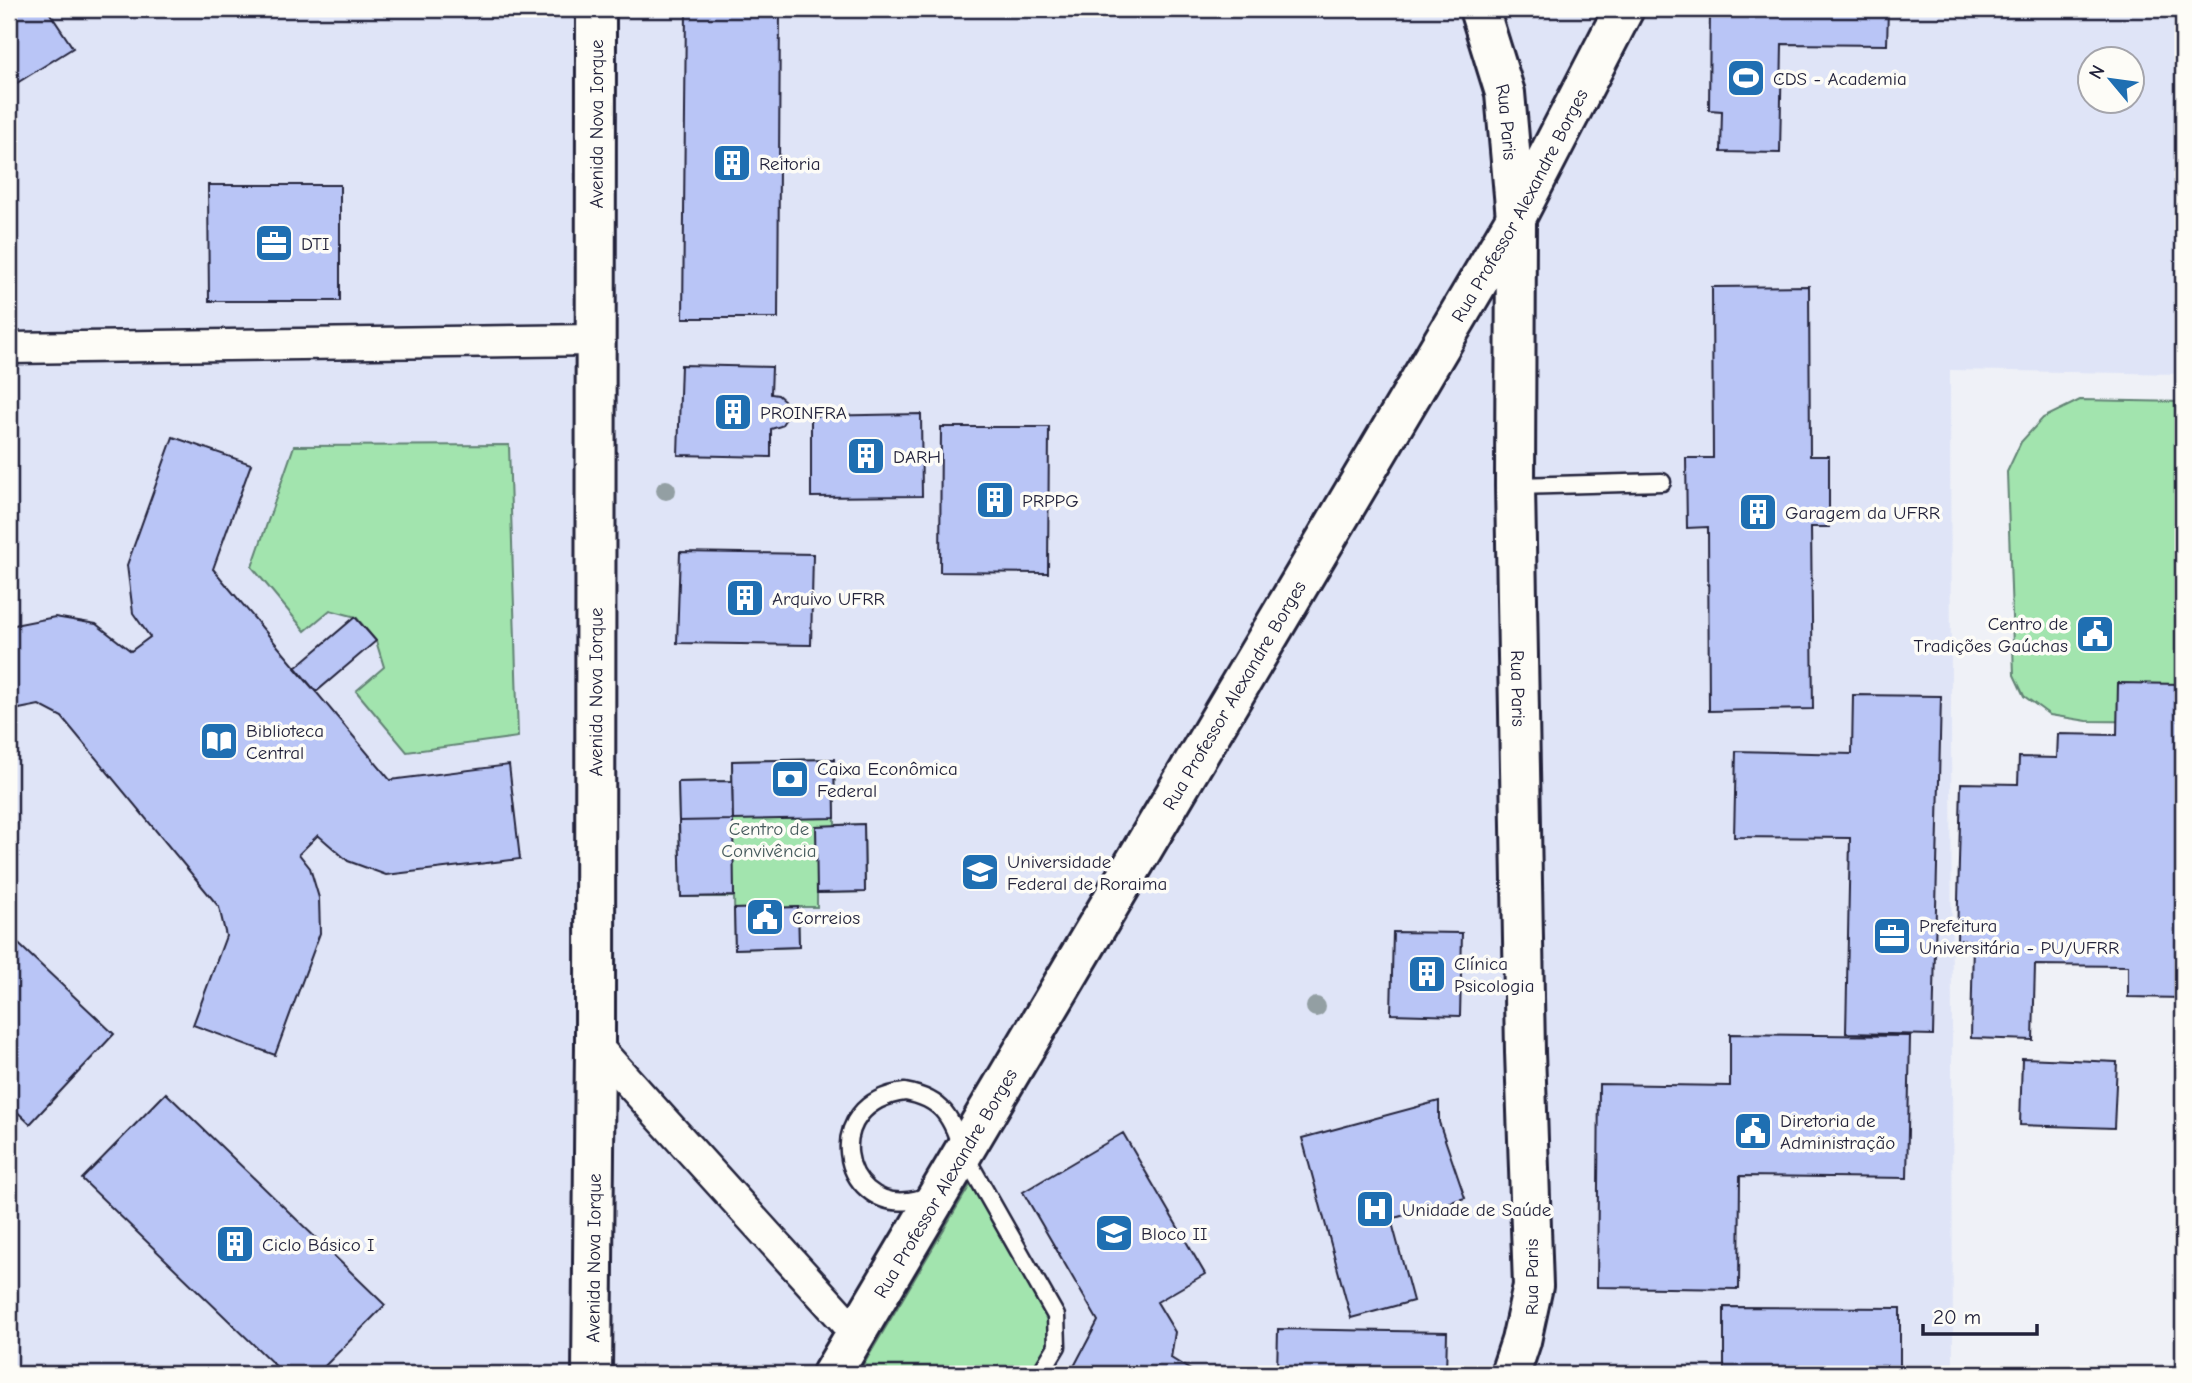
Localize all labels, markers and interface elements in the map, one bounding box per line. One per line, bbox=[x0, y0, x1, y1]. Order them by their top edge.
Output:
street label: Avenida Nova Iorque bbox=[586, 39, 608, 209]
north arrow bbox=[2076, 46, 2146, 116]
sports icon: CDS - Academia bbox=[1725, 57, 1767, 99]
text: N bbox=[2084, 61, 2110, 83]
place label: CDS - Academia bbox=[1773, 68, 1907, 90]
street label: Rua Paris bbox=[1491, 81, 1521, 161]
street label: Rua Professor Alexandre Borges bbox=[1447, 85, 1593, 326]
building icon: Reitoria bbox=[711, 142, 753, 184]
place label: Reitoria bbox=[759, 153, 821, 175]
office icon: DTI bbox=[253, 222, 295, 264]
place label: DTI bbox=[301, 233, 329, 255]
building icon: PROINFRA bbox=[712, 391, 754, 433]
place label: PROINFRA bbox=[760, 402, 847, 424]
building icon: DARH bbox=[845, 435, 887, 477]
place label: DARH bbox=[893, 446, 941, 468]
building icon: PRPPG bbox=[974, 479, 1016, 521]
place label: PRPPG bbox=[1022, 490, 1079, 512]
building icon: Garagem da UFRR bbox=[1737, 491, 1779, 533]
place label: Garagem da UFRR bbox=[1785, 502, 1940, 524]
building icon: Arquivo UFRR bbox=[724, 577, 766, 619]
street label: Rua Professor Alexandre Borges bbox=[1158, 577, 1311, 814]
place label: Arquivo UFRR bbox=[772, 588, 885, 610]
street label: Avenida Nova Iorque bbox=[585, 607, 607, 777]
place label: Centro de Tradições Gaúchas bbox=[1914, 613, 2068, 657]
public building icon: Centro de Tradições Gaúchas bbox=[2074, 613, 2116, 655]
street label: Rua Paris bbox=[1506, 650, 1529, 727]
library icon: Biblioteca Central bbox=[198, 720, 240, 762]
place label: Biblioteca Central bbox=[246, 720, 324, 764]
bank icon: Caixa Econômica Federal bbox=[769, 758, 811, 800]
place label: Caixa Econômica Federal bbox=[817, 758, 958, 802]
park label: Centro de Convivência bbox=[721, 818, 817, 862]
school or university icon: Universidade Federal de Roraima bbox=[959, 851, 1001, 893]
place label: Universidade Federal de Roraima bbox=[1007, 851, 1167, 895]
public building icon: Correios bbox=[744, 896, 786, 938]
place label: Correios bbox=[792, 907, 860, 929]
office icon: Prefeitura Universitária - PU/UFRR bbox=[1871, 915, 1913, 957]
place label: Prefeitura Universitária - PU/UFRR bbox=[1919, 915, 2119, 959]
building icon: Clínica Psicologia bbox=[1406, 953, 1448, 995]
place label: Clínica Psicologia bbox=[1454, 953, 1534, 997]
street label: Rua Professor Alexandre Borges bbox=[870, 1065, 1022, 1302]
public building icon: Diretoria de Administração bbox=[1732, 1110, 1774, 1152]
place label: Diretoria de Administração bbox=[1780, 1110, 1895, 1154]
street label: Avenida Nova Iorque bbox=[582, 1173, 606, 1343]
hospital icon: Unidade de Saúde bbox=[1354, 1188, 1396, 1230]
place label: Unidade de Saúde bbox=[1402, 1199, 1551, 1221]
school or university icon: Bloco II bbox=[1093, 1212, 1135, 1254]
building icon: Ciclo Básico I bbox=[214, 1223, 256, 1265]
place label: Bloco II bbox=[1141, 1223, 1207, 1245]
place label: Ciclo Básico I bbox=[262, 1234, 375, 1256]
street label: Rua Paris bbox=[1521, 1239, 1543, 1315]
scale bar bbox=[1923, 1292, 2036, 1336]
text: 20 m bbox=[1933, 1305, 1981, 1329]

